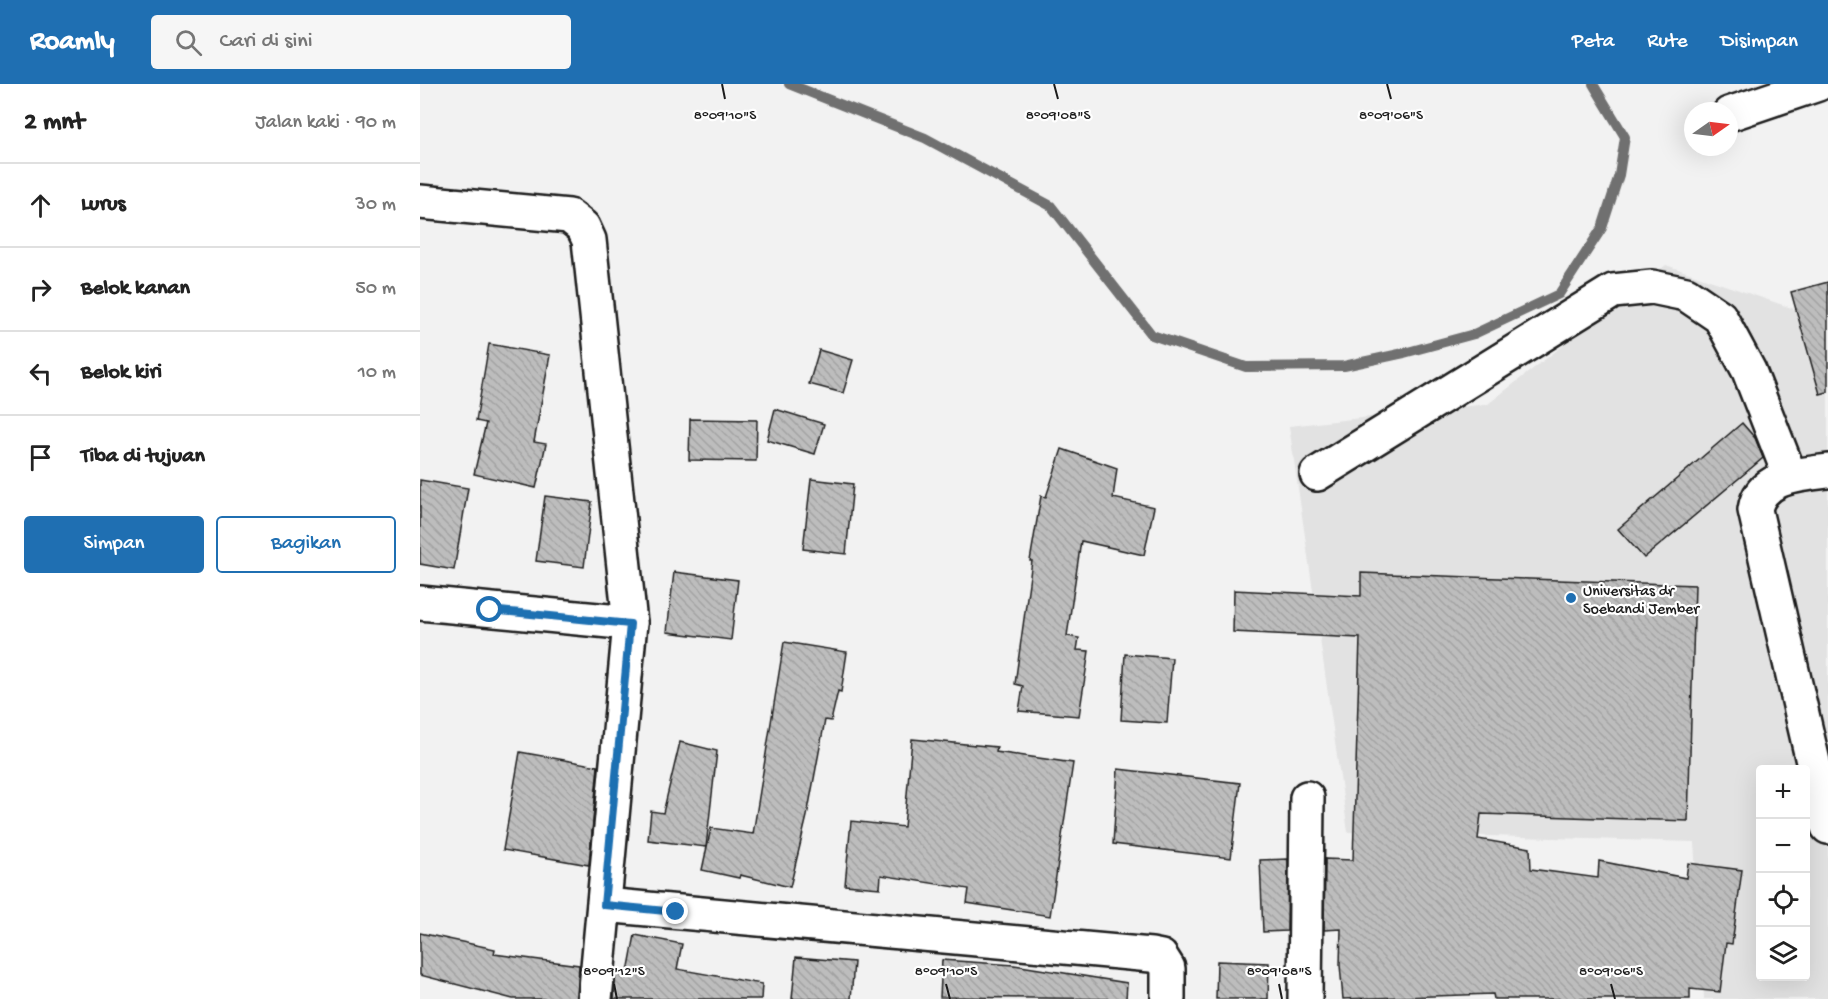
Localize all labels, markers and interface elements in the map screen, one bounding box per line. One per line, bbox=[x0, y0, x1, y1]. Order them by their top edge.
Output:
search box bbox=[151, 15, 571, 69]
text: Roamly bbox=[30, 26, 115, 59]
icon: search bbox=[172, 26, 205, 59]
text: Cari di sini bbox=[220, 29, 312, 55]
text: Peta bbox=[1572, 30, 1614, 55]
text: Rute bbox=[1647, 30, 1688, 55]
text: Disimpan bbox=[1721, 30, 1798, 55]
north arrow bbox=[1684, 102, 1738, 156]
text: 8°09'10"S bbox=[694, 107, 756, 125]
text: 8°09'08"S bbox=[1026, 107, 1090, 125]
text: 8°09'06"S bbox=[1359, 107, 1423, 125]
text: 2 mnt bbox=[24, 108, 84, 139]
text: Jalan kaki · 90 m bbox=[255, 112, 396, 135]
icon: ahead bbox=[24, 189, 57, 222]
text: Lurus bbox=[81, 192, 126, 218]
text: 30 m bbox=[355, 194, 396, 217]
icon: right bbox=[24, 273, 57, 306]
text: Belok kanan bbox=[81, 276, 190, 302]
text: 50 m bbox=[355, 278, 396, 301]
icon: left bbox=[24, 357, 57, 390]
text: Belok kiri bbox=[81, 360, 162, 386]
text: 10 m bbox=[358, 362, 396, 385]
icon: arrive bbox=[24, 441, 57, 474]
text: Tiba di tujuan bbox=[81, 444, 205, 470]
button: Simpan bbox=[24, 516, 204, 573]
button: Bagikan bbox=[216, 516, 396, 573]
place label: Universitas dr Soebandi Jember bbox=[1583, 583, 1700, 620]
marker: Universitas dr Soebandi Jember bbox=[1564, 591, 1578, 605]
route start bbox=[476, 596, 502, 622]
map controls bbox=[1756, 765, 1810, 981]
button: + bbox=[1756, 765, 1810, 819]
button: − bbox=[1756, 819, 1810, 873]
button: locate bbox=[1756, 873, 1810, 927]
route end bbox=[662, 898, 688, 924]
button: layers bbox=[1756, 927, 1810, 981]
text: 8°09'12"S bbox=[583, 963, 645, 981]
text: 8°09'10"S bbox=[915, 963, 977, 981]
text: 8°09'08"S bbox=[1247, 963, 1311, 981]
text: 8°09'06"S bbox=[1579, 963, 1643, 981]

